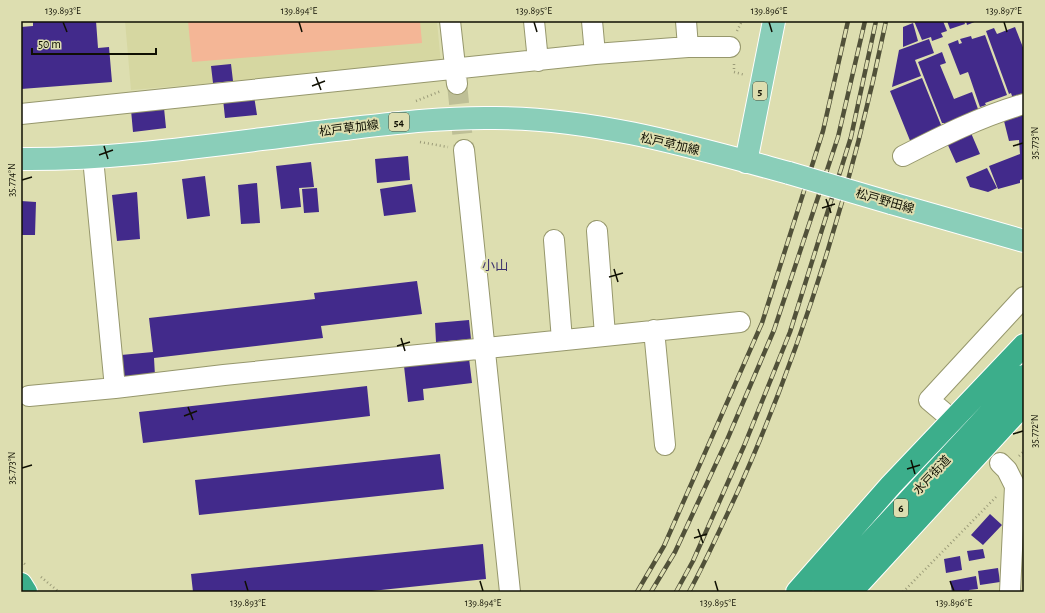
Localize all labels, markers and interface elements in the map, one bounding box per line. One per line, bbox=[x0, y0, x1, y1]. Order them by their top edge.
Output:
text: 139.893°E bbox=[45, 6, 81, 16]
text: 139.894°E bbox=[281, 6, 317, 16]
text: 139.895°E bbox=[516, 6, 552, 16]
text: 139.896°E bbox=[751, 6, 787, 16]
text: 139.897°E bbox=[986, 6, 1022, 16]
scale bar bbox=[32, 30, 156, 56]
text: 50 m bbox=[38, 38, 61, 50]
road number: 5 bbox=[753, 82, 767, 100]
road number: 54 bbox=[389, 113, 409, 131]
street label: 松戸草加線 bbox=[318, 117, 380, 138]
text: 35.773°N bbox=[1030, 127, 1040, 159]
street label: 松戸草加線 bbox=[639, 130, 701, 157]
text: 35.774°N bbox=[7, 163, 17, 197]
street label: 松戸野田線 bbox=[855, 186, 916, 215]
district label: 小山 bbox=[482, 259, 508, 273]
text: 35.772°N bbox=[1030, 414, 1040, 448]
text: 35.773°N bbox=[7, 452, 17, 484]
street label: 水戸街道 bbox=[911, 453, 953, 497]
road number: 6 bbox=[894, 499, 908, 517]
text: 139.893°E bbox=[230, 598, 266, 608]
text: 139.894°E bbox=[465, 598, 501, 608]
text: 139.895°E bbox=[700, 598, 736, 608]
text: 139.896°E bbox=[936, 598, 972, 608]

